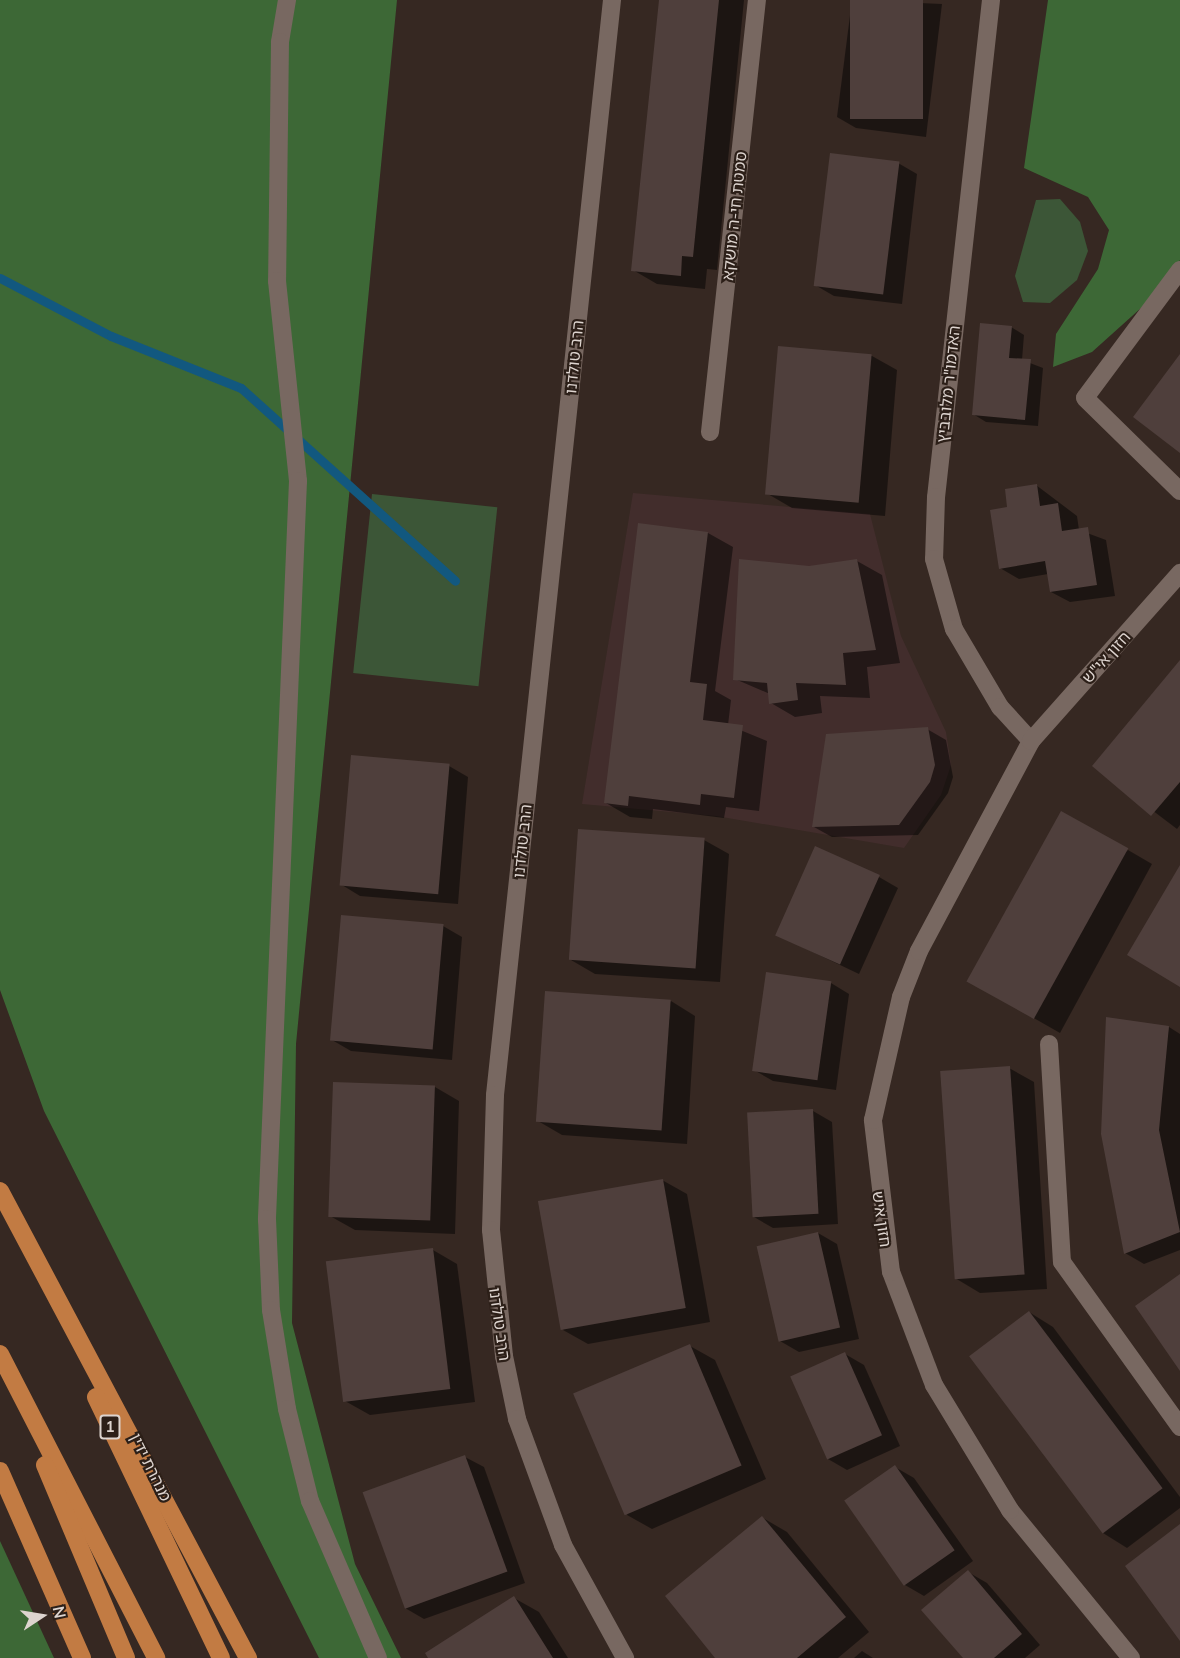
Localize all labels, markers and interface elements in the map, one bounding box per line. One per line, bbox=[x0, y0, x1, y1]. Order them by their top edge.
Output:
street label: סמטת חי-ה מושקא bbox=[718, 151, 750, 281]
street label: הרב טולדנו bbox=[561, 319, 587, 395]
street label: האדמו"ר מלובביץ bbox=[932, 324, 964, 444]
street label: חזון אי"ש bbox=[1078, 627, 1134, 687]
street label: הרב טולדנו bbox=[509, 803, 535, 879]
street label: חזון איש bbox=[869, 1190, 895, 1248]
street label: הרב טולדנו bbox=[485, 1286, 515, 1362]
road number: 1 bbox=[100, 1415, 120, 1439]
street label: מנהרת ידין bbox=[126, 1430, 176, 1504]
north arrow bbox=[12, 1586, 72, 1646]
text: N bbox=[49, 1604, 71, 1620]

